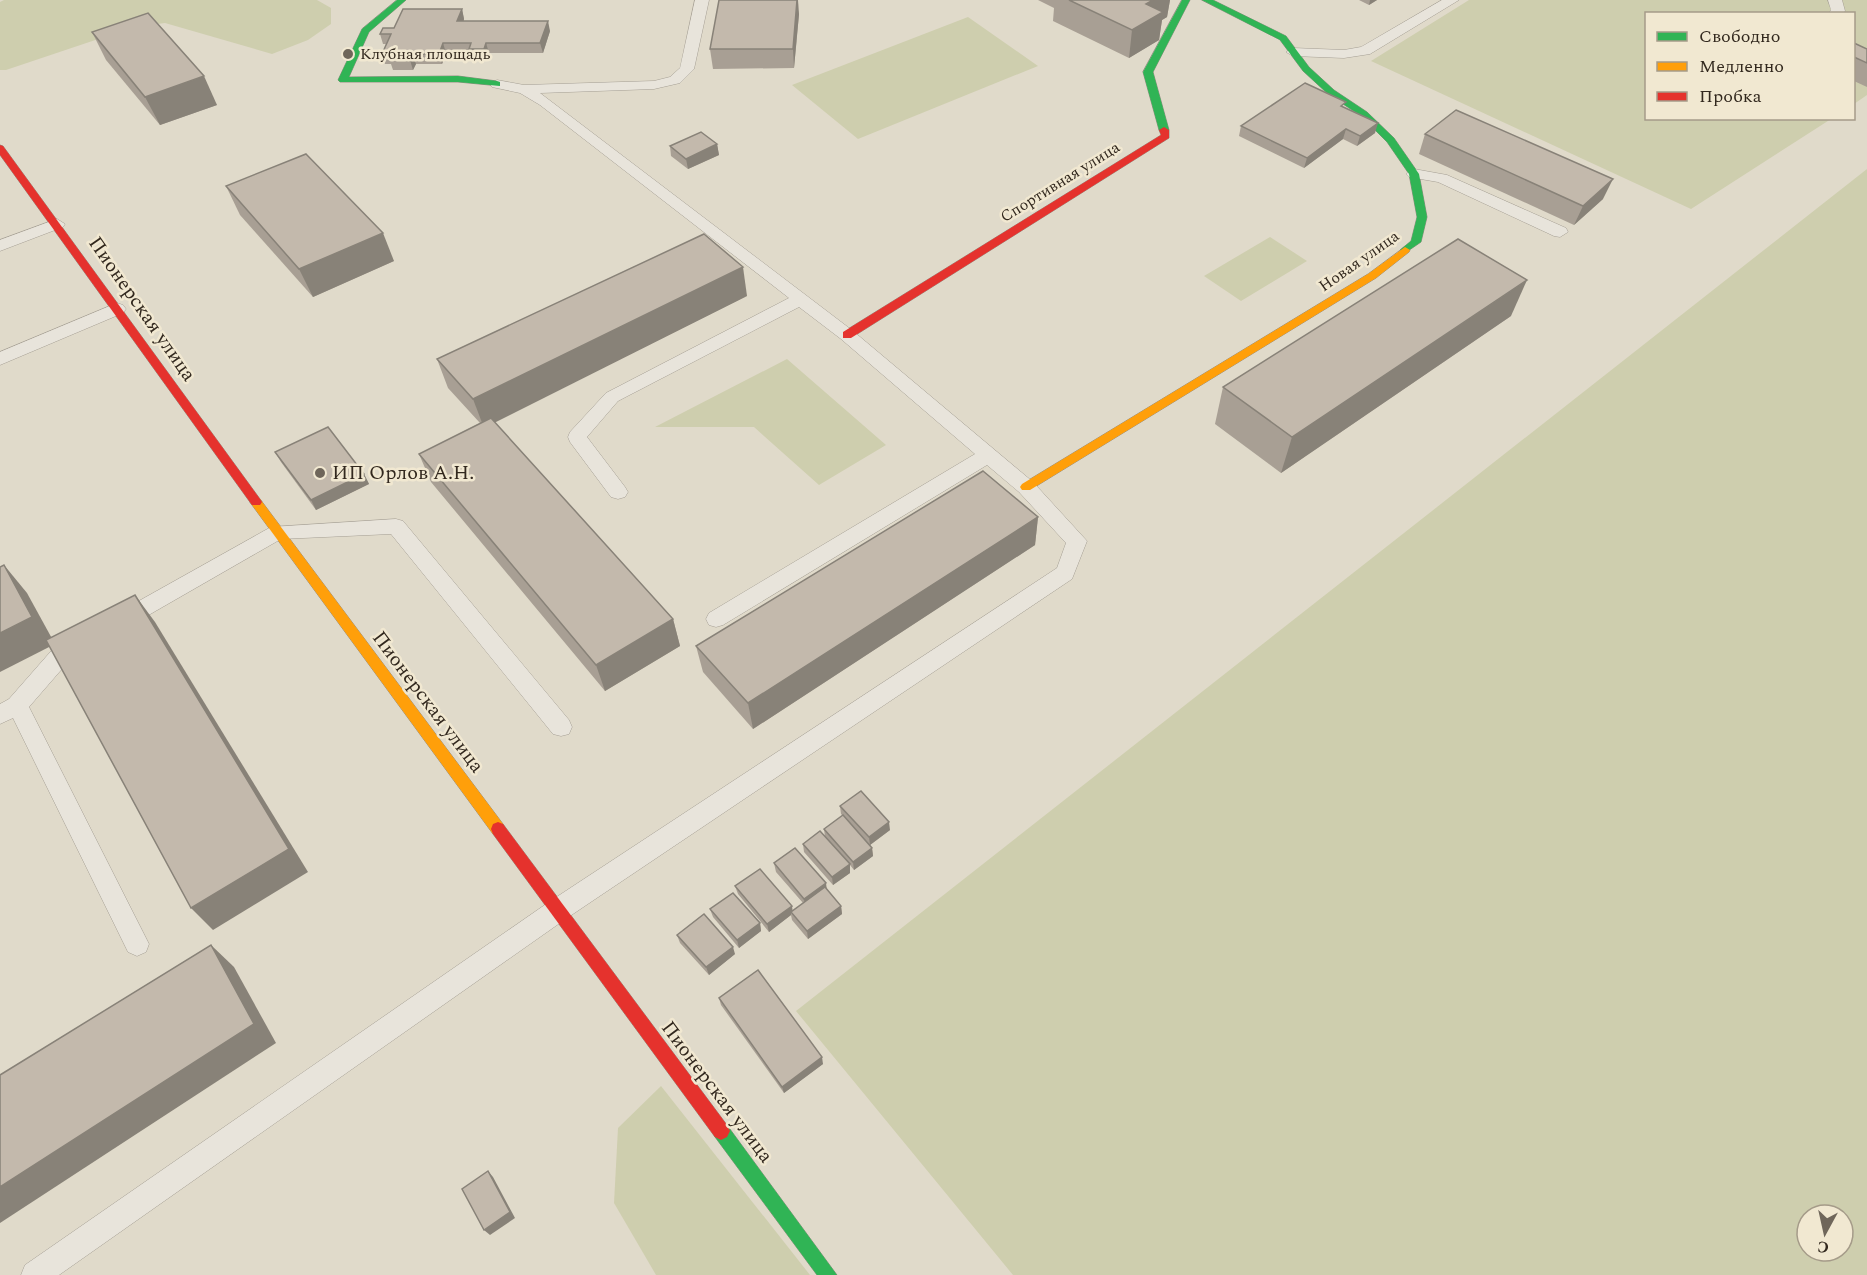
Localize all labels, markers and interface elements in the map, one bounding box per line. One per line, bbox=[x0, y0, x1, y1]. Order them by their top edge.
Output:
legend bbox=[1645, 12, 1855, 120]
text: Свободно bbox=[1699, 23, 1780, 50]
place label: Клубная площадь bbox=[360, 42, 490, 66]
marker: Клубная площадь bbox=[341, 47, 355, 61]
text: Медленно bbox=[1699, 53, 1784, 80]
text: Пробка bbox=[1699, 83, 1762, 110]
street label: Спортивная улица bbox=[995, 135, 1125, 229]
street label: Новая улица bbox=[1314, 224, 1404, 298]
street label: Пионерская улица bbox=[81, 230, 204, 388]
place label: ИП Орлов А.Н. bbox=[332, 458, 474, 488]
marker: ИП Орлов А.Н. bbox=[313, 466, 327, 480]
street label: Пионерская улица bbox=[365, 625, 492, 780]
street label: Пионерская улица bbox=[654, 1015, 781, 1170]
north arrow bbox=[1795, 1203, 1855, 1263]
text: С bbox=[1816, 1234, 1830, 1260]

